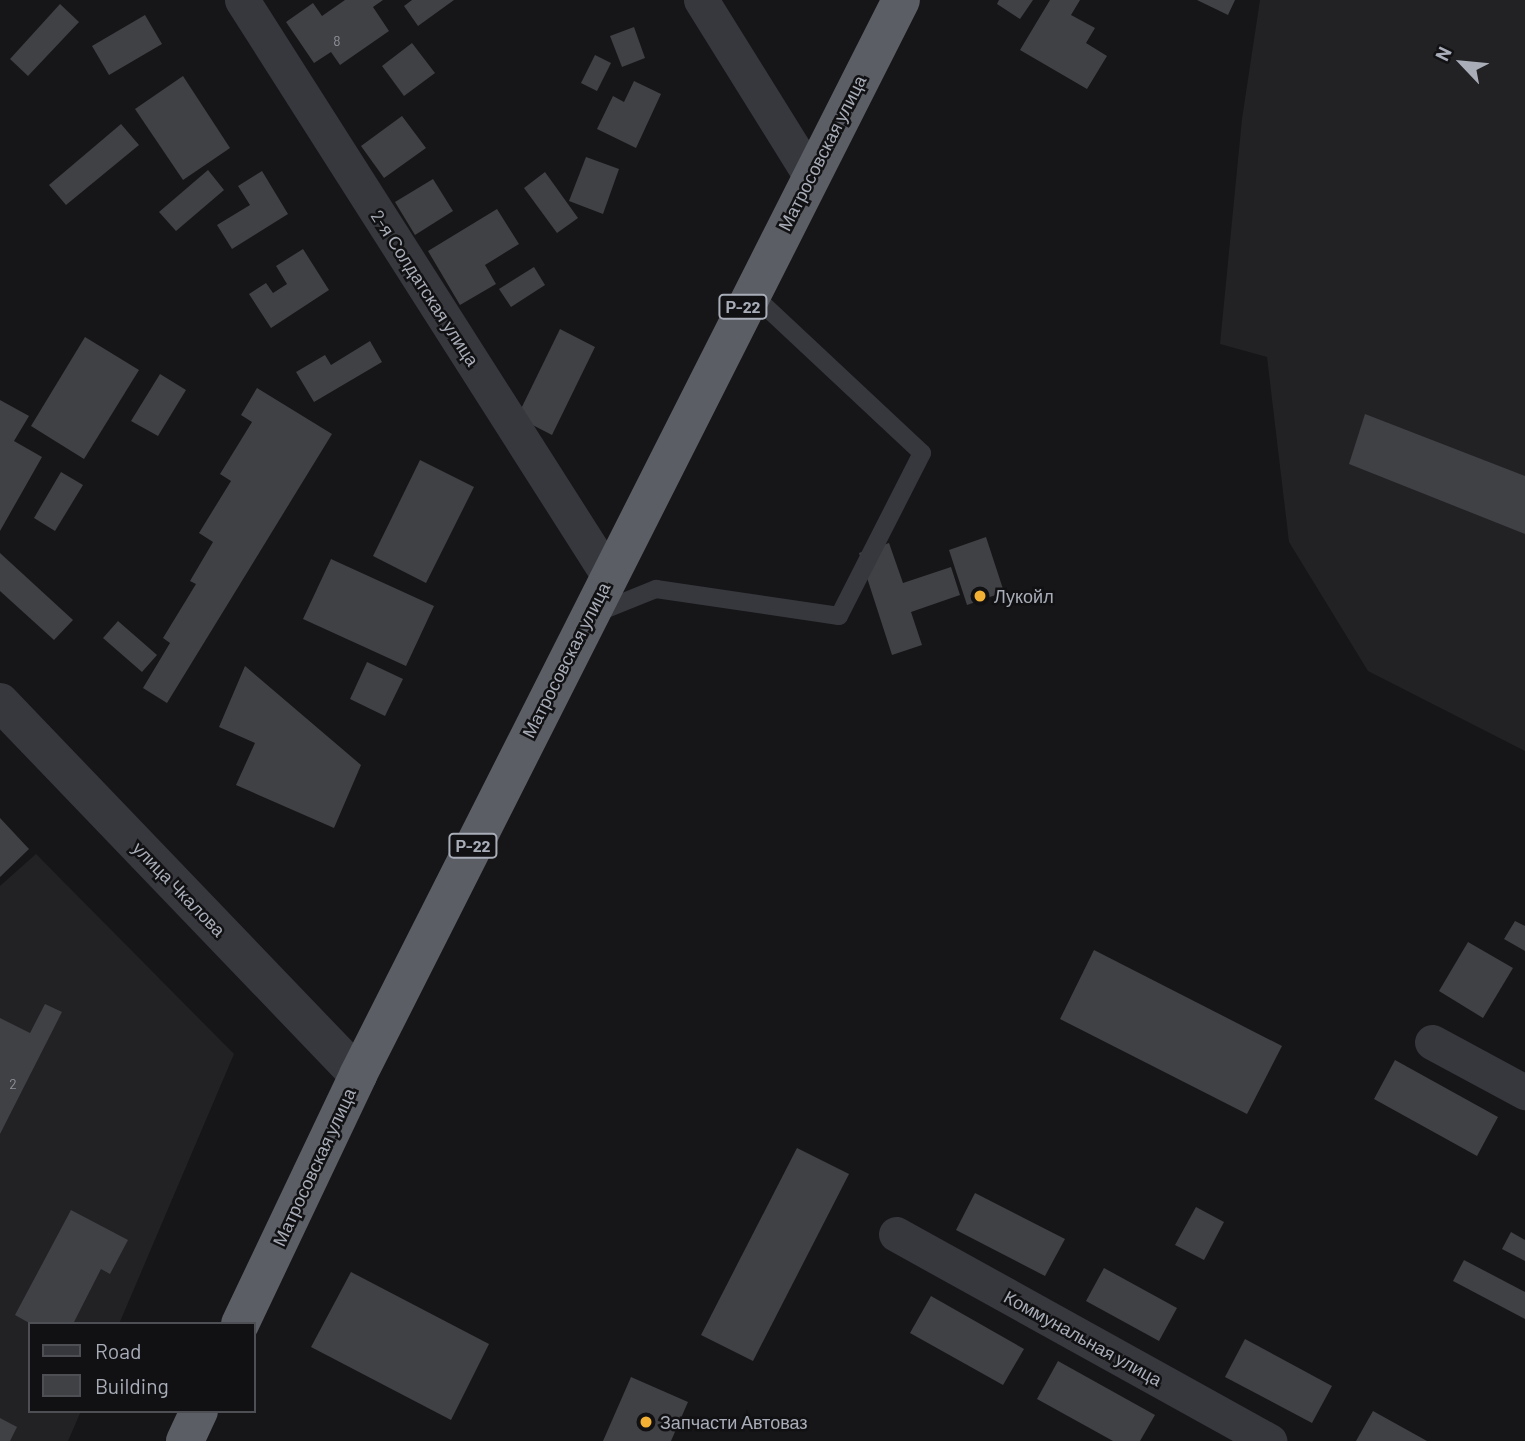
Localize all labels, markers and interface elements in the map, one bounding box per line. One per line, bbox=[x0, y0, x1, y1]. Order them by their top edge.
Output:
north arrow bbox=[1427, 28, 1497, 98]
house number: 8 bbox=[333, 33, 341, 49]
text: N bbox=[1430, 43, 1456, 64]
street label: Матросовская улица bbox=[773, 72, 871, 234]
street label: 2-я Солдатская улица bbox=[367, 206, 483, 370]
road number: Р-22 bbox=[717, 294, 769, 320]
street label: Матросовская улица bbox=[517, 579, 615, 741]
place label: Лукойл bbox=[994, 585, 1054, 607]
marker: Лукойл bbox=[972, 588, 988, 604]
road number: Р-22 bbox=[447, 834, 499, 859]
street label: улица Чкалова bbox=[128, 837, 230, 941]
house number: 2 bbox=[9, 1076, 17, 1092]
street label: Матросовская улица bbox=[268, 1085, 360, 1249]
street label: Коммунальная улица bbox=[1000, 1286, 1166, 1390]
legend bbox=[28, 1322, 256, 1413]
text: Road bbox=[95, 1338, 141, 1363]
text: Building bbox=[95, 1373, 169, 1398]
place label: Запчасти Автоваз bbox=[660, 1411, 808, 1433]
marker: Запчасти Автоваз bbox=[638, 1414, 654, 1430]

